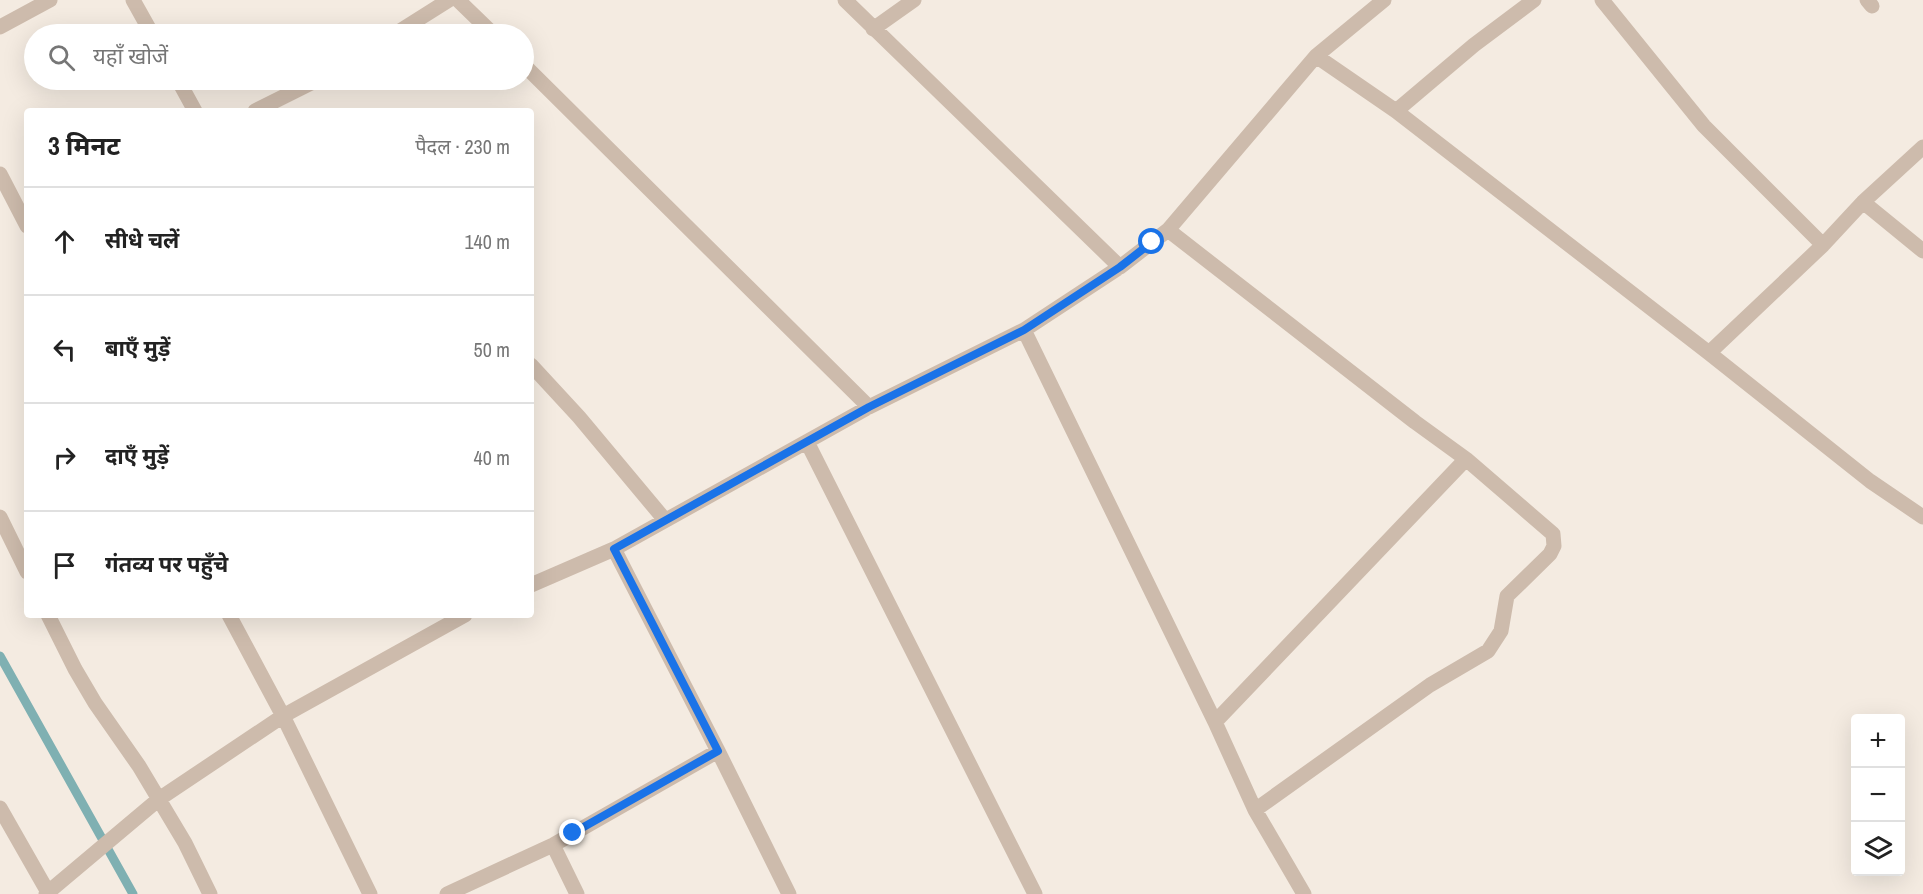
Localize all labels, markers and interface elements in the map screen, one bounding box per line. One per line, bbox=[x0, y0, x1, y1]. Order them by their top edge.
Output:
search box bbox=[24, 24, 534, 90]
icon: search bbox=[45, 41, 78, 74]
text: यहाँ खोजें bbox=[93, 41, 168, 71]
text: 3 मिनट bbox=[48, 128, 120, 163]
text: पैदल · 230 m bbox=[415, 133, 510, 160]
icon: ahead bbox=[48, 225, 81, 258]
text: सीधे चलें bbox=[105, 225, 179, 255]
text: 140 m bbox=[464, 228, 510, 255]
route start bbox=[1138, 228, 1164, 254]
icon: left bbox=[48, 333, 81, 366]
text: बाएँ मुड़ें bbox=[105, 333, 170, 363]
text: 50 m bbox=[474, 336, 510, 363]
icon: right bbox=[48, 441, 81, 474]
text: दाएँ मुड़ें bbox=[105, 441, 169, 471]
text: 40 m bbox=[474, 444, 510, 471]
icon: arrive bbox=[48, 549, 81, 582]
text: गंतव्य पर पहुँचे bbox=[105, 549, 228, 579]
map controls bbox=[1851, 714, 1905, 876]
button: + bbox=[1851, 714, 1905, 768]
button: − bbox=[1851, 768, 1905, 822]
route end bbox=[559, 819, 585, 845]
button: layers bbox=[1851, 822, 1905, 876]

